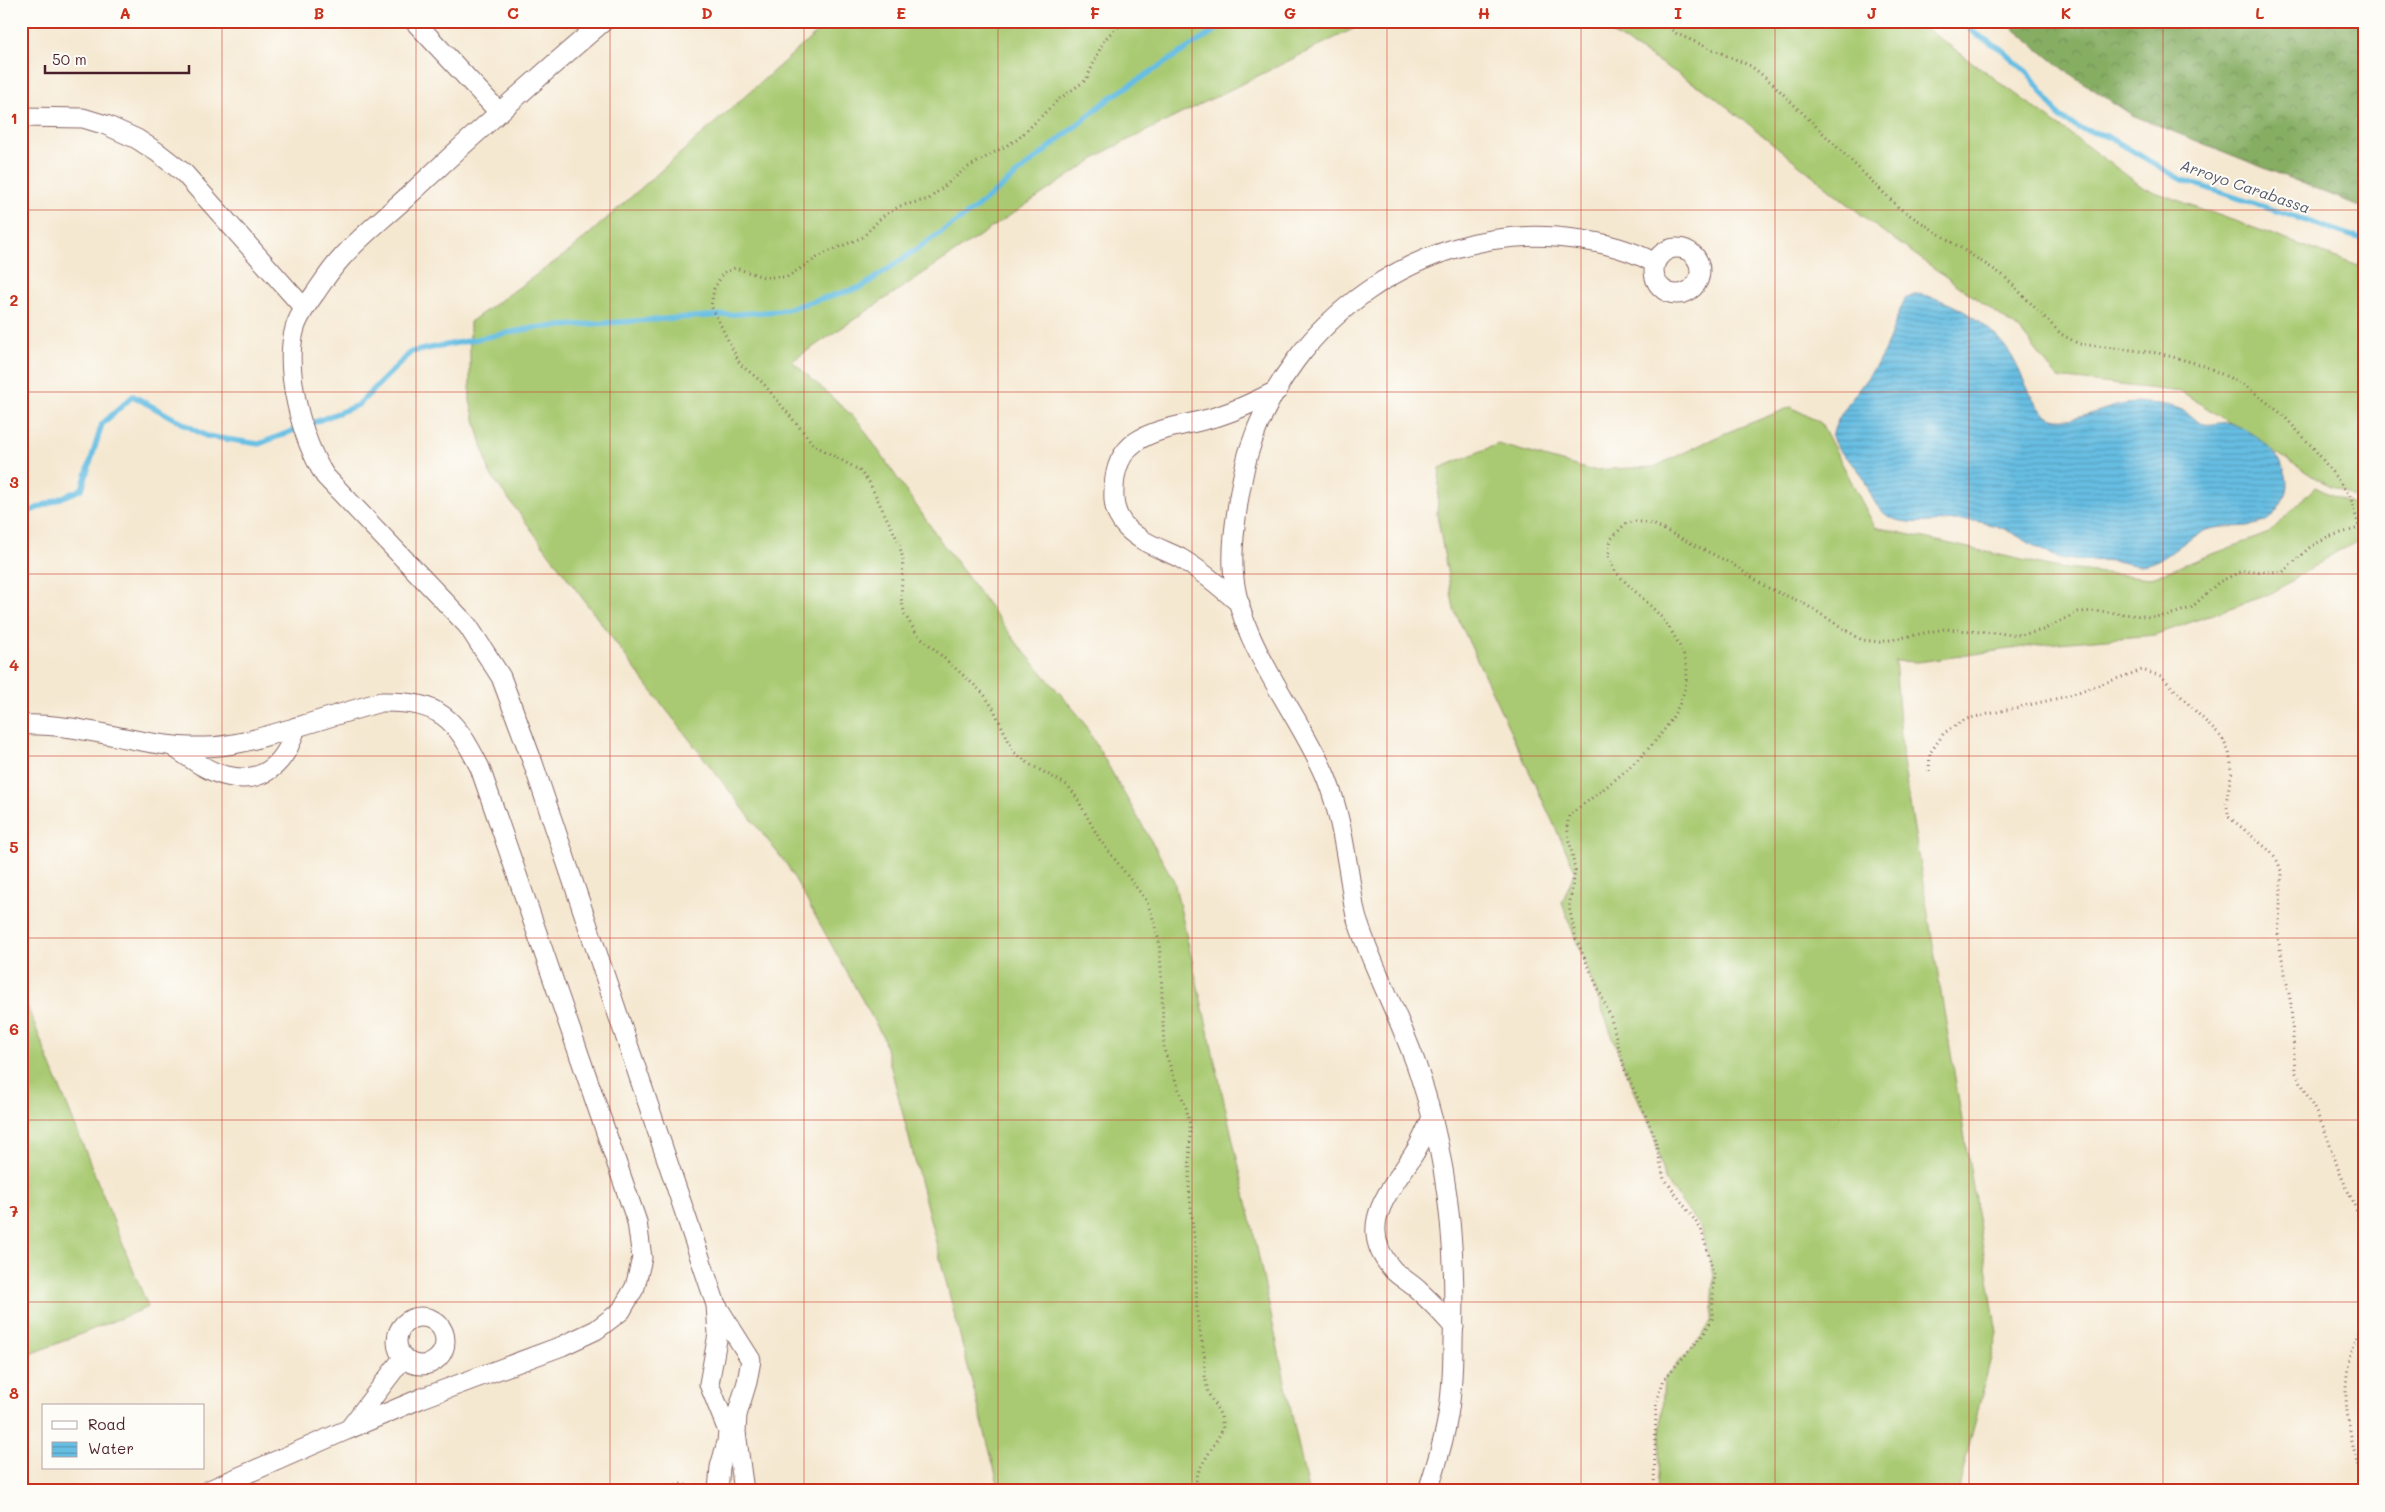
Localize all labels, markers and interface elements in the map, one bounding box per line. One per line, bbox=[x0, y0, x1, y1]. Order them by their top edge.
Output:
text: A bbox=[119, 2, 131, 23]
text: B bbox=[314, 2, 324, 23]
text: C bbox=[507, 2, 519, 23]
text: D bbox=[701, 2, 713, 23]
text: E bbox=[896, 2, 906, 23]
text: F bbox=[1090, 2, 1100, 23]
text: G bbox=[1284, 2, 1296, 23]
text: H bbox=[1478, 2, 1490, 23]
text: I bbox=[1674, 2, 1682, 23]
text: J bbox=[1867, 2, 1877, 23]
text: K bbox=[2061, 2, 2071, 23]
text: L bbox=[2255, 2, 2265, 23]
scale bar bbox=[45, 42, 189, 74]
text: 50 m bbox=[52, 49, 87, 69]
text: 1 bbox=[10, 107, 18, 128]
water label: Arroyo Carabassa bbox=[2178, 155, 2313, 218]
text: 2 bbox=[10, 289, 19, 310]
text: 3 bbox=[9, 471, 19, 492]
text: 4 bbox=[9, 654, 19, 675]
text: 5 bbox=[9, 836, 19, 857]
text: 6 bbox=[9, 1018, 19, 1039]
text: 7 bbox=[10, 1200, 19, 1221]
text: 8 bbox=[9, 1382, 19, 1403]
legend bbox=[42, 1404, 205, 1470]
text: Road bbox=[88, 1414, 125, 1434]
text: Water bbox=[88, 1438, 134, 1458]

